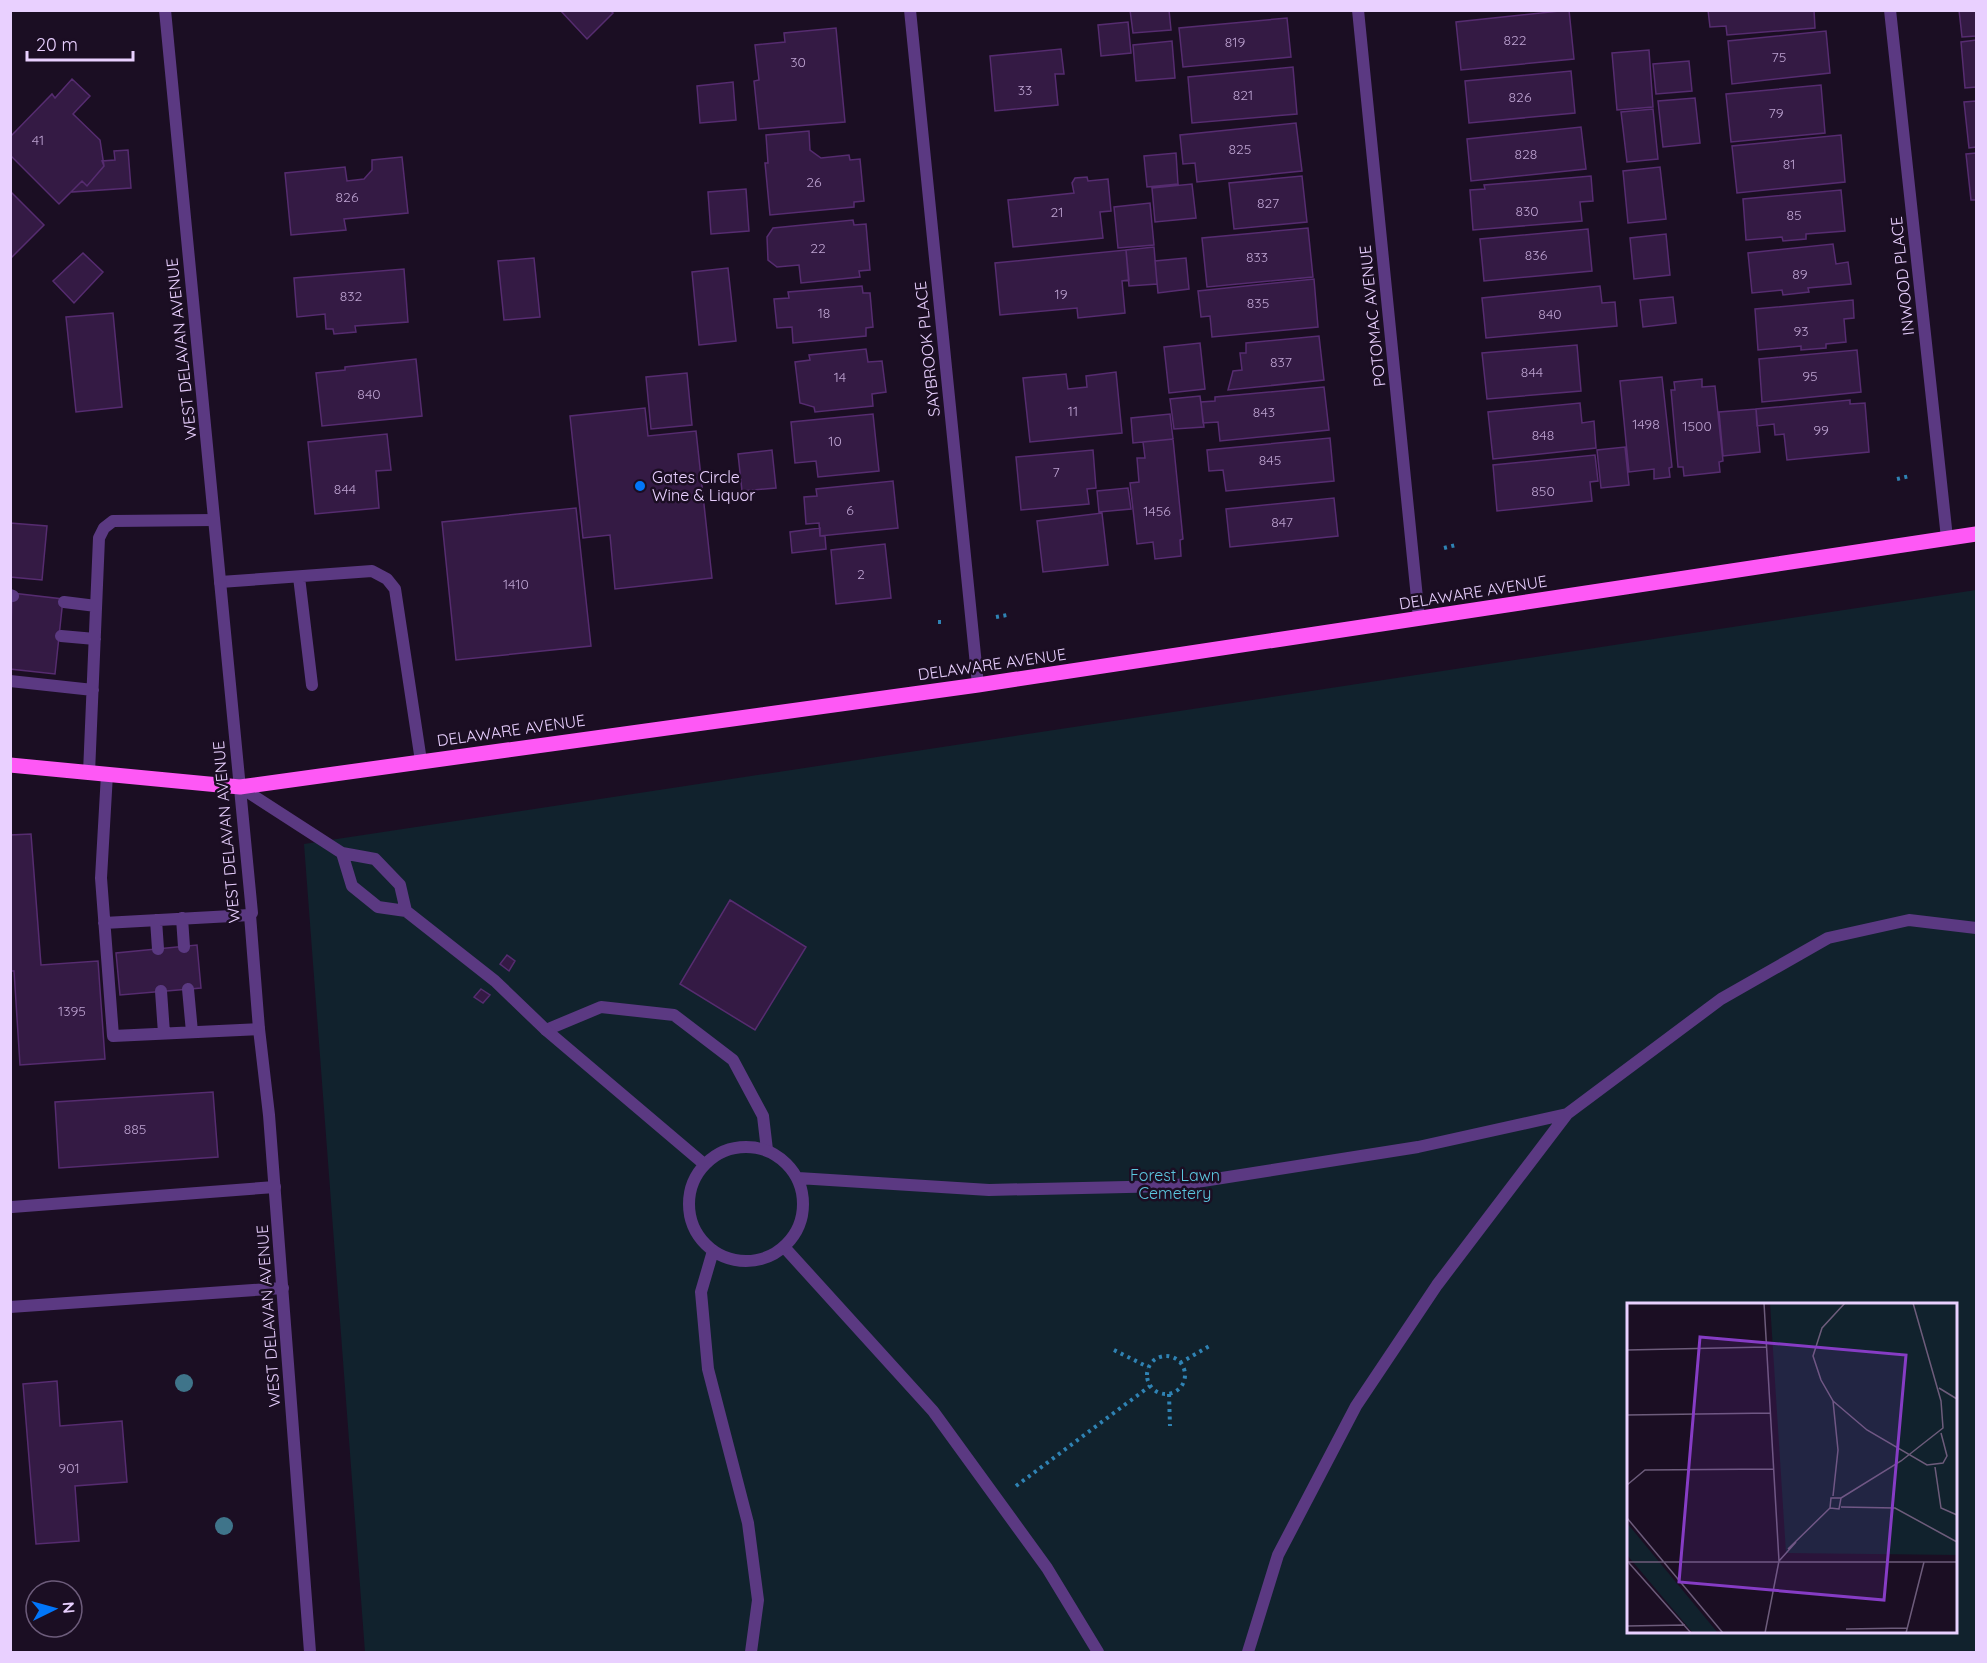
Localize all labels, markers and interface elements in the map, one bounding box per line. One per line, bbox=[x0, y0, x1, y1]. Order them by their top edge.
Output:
scale bar bbox=[27, 24, 134, 62]
house number: 822 bbox=[1503, 31, 1527, 49]
text: 20 m bbox=[36, 33, 78, 56]
house number: 819 bbox=[1225, 33, 1245, 51]
house number: 75 bbox=[1772, 48, 1786, 66]
house number: 30 bbox=[790, 53, 806, 71]
house number: 33 bbox=[1018, 81, 1032, 99]
house number: 821 bbox=[1233, 86, 1253, 104]
house number: 826 bbox=[1509, 88, 1532, 106]
house number: 79 bbox=[1769, 104, 1784, 122]
house number: 41 bbox=[32, 131, 44, 149]
house number: 825 bbox=[1229, 140, 1251, 158]
house number: 828 bbox=[1515, 145, 1537, 163]
house number: 81 bbox=[1783, 155, 1795, 173]
house number: 26 bbox=[806, 173, 822, 191]
house number: 826 bbox=[336, 188, 359, 206]
house number: 827 bbox=[1257, 194, 1279, 212]
house number: 830 bbox=[1515, 202, 1539, 220]
house number: 21 bbox=[1051, 203, 1063, 221]
house number: 85 bbox=[1786, 206, 1802, 224]
street label: INWOOD PLACE bbox=[1886, 216, 1918, 336]
house number: 22 bbox=[810, 239, 826, 257]
street label: POTOMAC AVENUE bbox=[1355, 244, 1389, 388]
house number: 836 bbox=[1525, 246, 1548, 264]
house number: 833 bbox=[1246, 248, 1268, 266]
street label: WEST DELAVAN AVENUE bbox=[162, 257, 200, 441]
house number: 89 bbox=[1792, 265, 1808, 283]
street label: SAYBROOK PLACE bbox=[910, 280, 944, 418]
house number: 19 bbox=[1055, 285, 1068, 303]
house number: 832 bbox=[340, 287, 363, 305]
house number: 835 bbox=[1247, 294, 1269, 312]
house number: 18 bbox=[818, 304, 830, 322]
house number: 840 bbox=[1538, 305, 1562, 323]
house number: 93 bbox=[1793, 322, 1809, 340]
house number: 837 bbox=[1270, 353, 1292, 371]
house number: 844 bbox=[1521, 363, 1543, 381]
house number: 95 bbox=[1802, 367, 1818, 385]
house number: 14 bbox=[834, 368, 846, 386]
house number: 840 bbox=[357, 385, 381, 403]
house number: 11 bbox=[1068, 402, 1078, 420]
house number: 843 bbox=[1253, 403, 1275, 421]
house number: 1498 bbox=[1632, 415, 1660, 433]
house number: 1500 bbox=[1682, 417, 1712, 435]
house number: 99 bbox=[1813, 421, 1829, 439]
house number: 848 bbox=[1532, 426, 1554, 444]
house number: 10 bbox=[828, 432, 842, 450]
house number: 845 bbox=[1259, 451, 1281, 469]
house number: 7 bbox=[1052, 463, 1060, 481]
place label: Gates Circle Wine & Liquor bbox=[652, 467, 755, 505]
marker: Gates Circle Wine & Liquor bbox=[633, 479, 647, 493]
house number: 844 bbox=[334, 480, 356, 498]
house number: 850 bbox=[1531, 482, 1555, 500]
house number: 6 bbox=[846, 501, 854, 519]
house number: 1456 bbox=[1143, 502, 1171, 520]
house number: 847 bbox=[1271, 513, 1293, 531]
house number: 2 bbox=[857, 565, 865, 583]
street label: DELAWARE AVENUE bbox=[1398, 570, 1548, 614]
house number: 1410 bbox=[503, 575, 529, 593]
street label: DELAWARE AVENUE bbox=[917, 644, 1067, 684]
street label: DELAWARE AVENUE bbox=[436, 710, 586, 750]
street label: WEST DELAVAN AVENUE bbox=[208, 740, 244, 924]
house number: 1395 bbox=[58, 1002, 86, 1020]
house number: 885 bbox=[124, 1120, 146, 1138]
park label: Forest Lawn Cemetery bbox=[1130, 1165, 1220, 1203]
street label: WEST DELAVAN AVENUE bbox=[252, 1224, 284, 1408]
inset map bbox=[1627, 1303, 1957, 1633]
house number: 901 bbox=[58, 1459, 80, 1477]
north arrow bbox=[24, 1579, 84, 1639]
text: N bbox=[58, 1601, 79, 1614]

